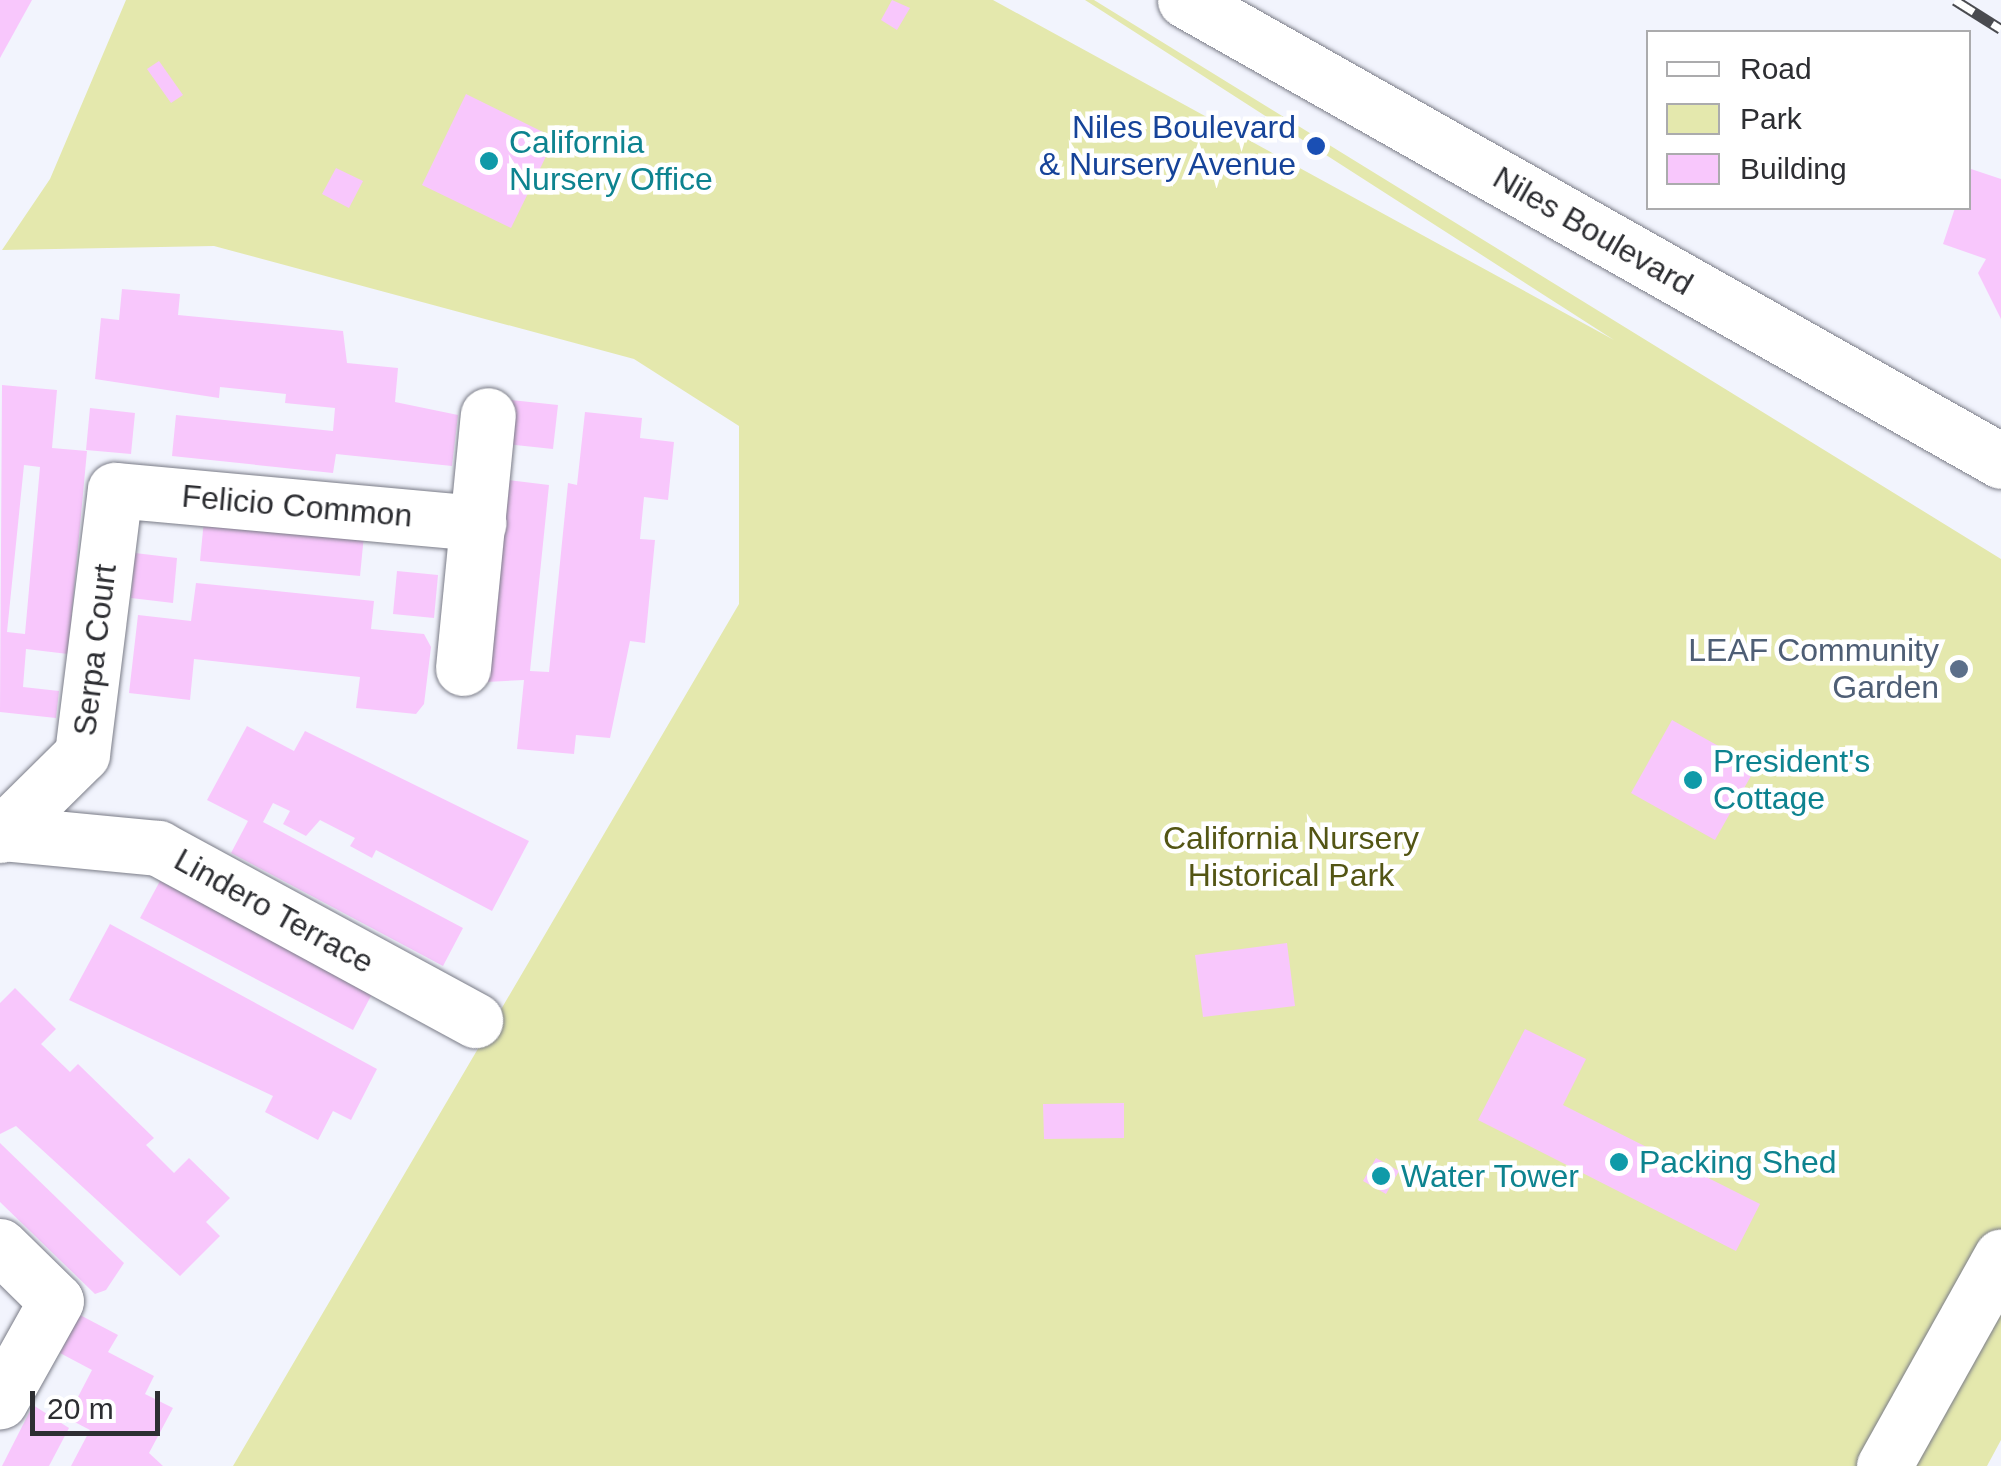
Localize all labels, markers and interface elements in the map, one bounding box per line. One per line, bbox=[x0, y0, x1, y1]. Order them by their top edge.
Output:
legend bbox=[1646, 30, 1971, 210]
text: Road bbox=[1740, 52, 1812, 85]
text: Park bbox=[1740, 102, 1802, 135]
place label: Niles Boulevard & Nursery Avenue bbox=[1037, 109, 1296, 184]
place label: California Nursery Office bbox=[509, 124, 713, 199]
marker: Niles Boulevard & Nursery Avenue bbox=[1305, 135, 1327, 157]
marker: California Nursery Office bbox=[478, 150, 500, 172]
text: Building bbox=[1740, 152, 1847, 185]
street label: Niles Boulevard bbox=[1486, 158, 1700, 304]
street label: Felicio Common bbox=[180, 477, 414, 535]
street label: Serpa Court bbox=[65, 562, 125, 738]
place label: LEAF Community Garden bbox=[1688, 632, 1939, 707]
marker: LEAF Community Garden bbox=[1948, 658, 1970, 680]
place label: President's Cottage bbox=[1713, 743, 1870, 818]
marker: President's Cottage bbox=[1682, 769, 1704, 791]
park label: California Nursery Historical Park bbox=[1163, 820, 1419, 895]
street label: Lindero Terrace bbox=[167, 840, 381, 982]
place label: Packing Shed bbox=[1639, 1143, 1836, 1181]
marker: Packing Shed bbox=[1608, 1151, 1630, 1173]
place label: Water Tower bbox=[1401, 1157, 1579, 1195]
marker: Water Tower bbox=[1370, 1165, 1392, 1187]
scale bar bbox=[35, 1371, 165, 1433]
text: 20 m bbox=[47, 1392, 114, 1425]

